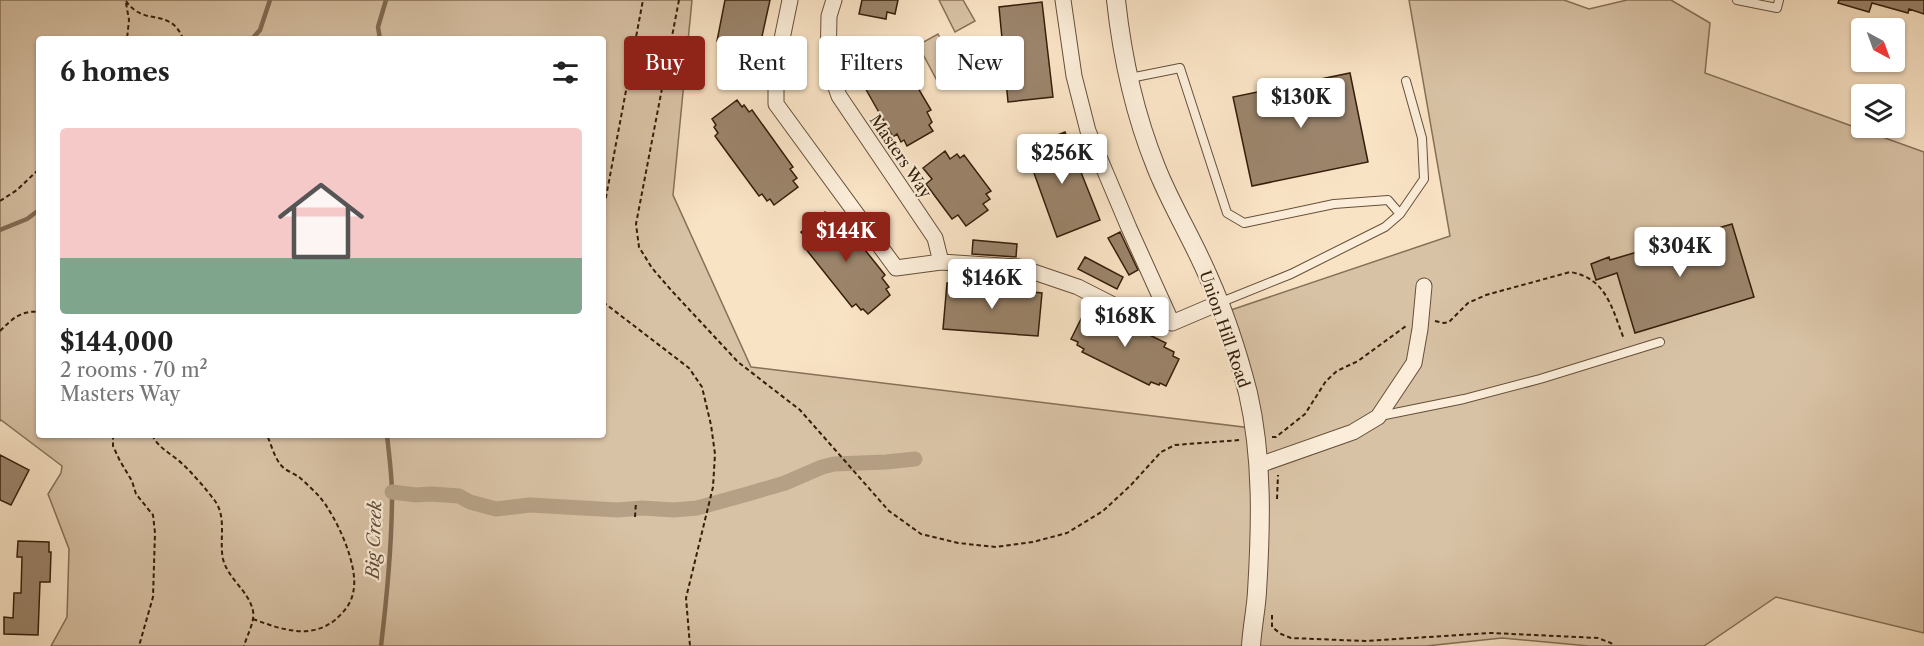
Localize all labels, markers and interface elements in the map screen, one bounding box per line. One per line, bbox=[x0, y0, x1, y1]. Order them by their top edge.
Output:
north arrow bbox=[1851, 18, 1905, 72]
map controls bbox=[1851, 18, 1905, 138]
chip: Buy bbox=[624, 36, 705, 90]
chip: Rent bbox=[717, 36, 807, 90]
chip: Filters bbox=[819, 36, 924, 90]
chip: New bbox=[936, 36, 1024, 90]
text: 6 homes bbox=[60, 56, 170, 88]
icon: filters bbox=[549, 56, 582, 89]
pin: $130K bbox=[1259, 78, 1343, 129]
button: layers bbox=[1851, 84, 1905, 138]
text: $130K bbox=[1271, 85, 1331, 109]
street label: Masters Way bbox=[866, 110, 937, 202]
pin: $256K bbox=[1020, 134, 1104, 185]
text: $256K bbox=[1031, 141, 1093, 165]
icon: home bbox=[267, 167, 375, 275]
pin: $144K bbox=[804, 212, 888, 263]
text: $144K bbox=[816, 219, 876, 243]
pin: $304K bbox=[1638, 227, 1722, 278]
text: $304K bbox=[1648, 234, 1712, 258]
pin: $146K bbox=[950, 259, 1034, 310]
text: $146K bbox=[962, 266, 1022, 290]
street label: Union Hill Road bbox=[1196, 268, 1255, 391]
pin: $168K bbox=[1083, 297, 1167, 348]
text: $168K bbox=[1095, 304, 1155, 328]
text: $144,000 bbox=[60, 326, 174, 358]
text: 2 rooms · 70 m² bbox=[60, 358, 208, 382]
text: Masters Way bbox=[60, 382, 180, 406]
water label: Big Creek bbox=[362, 500, 386, 581]

